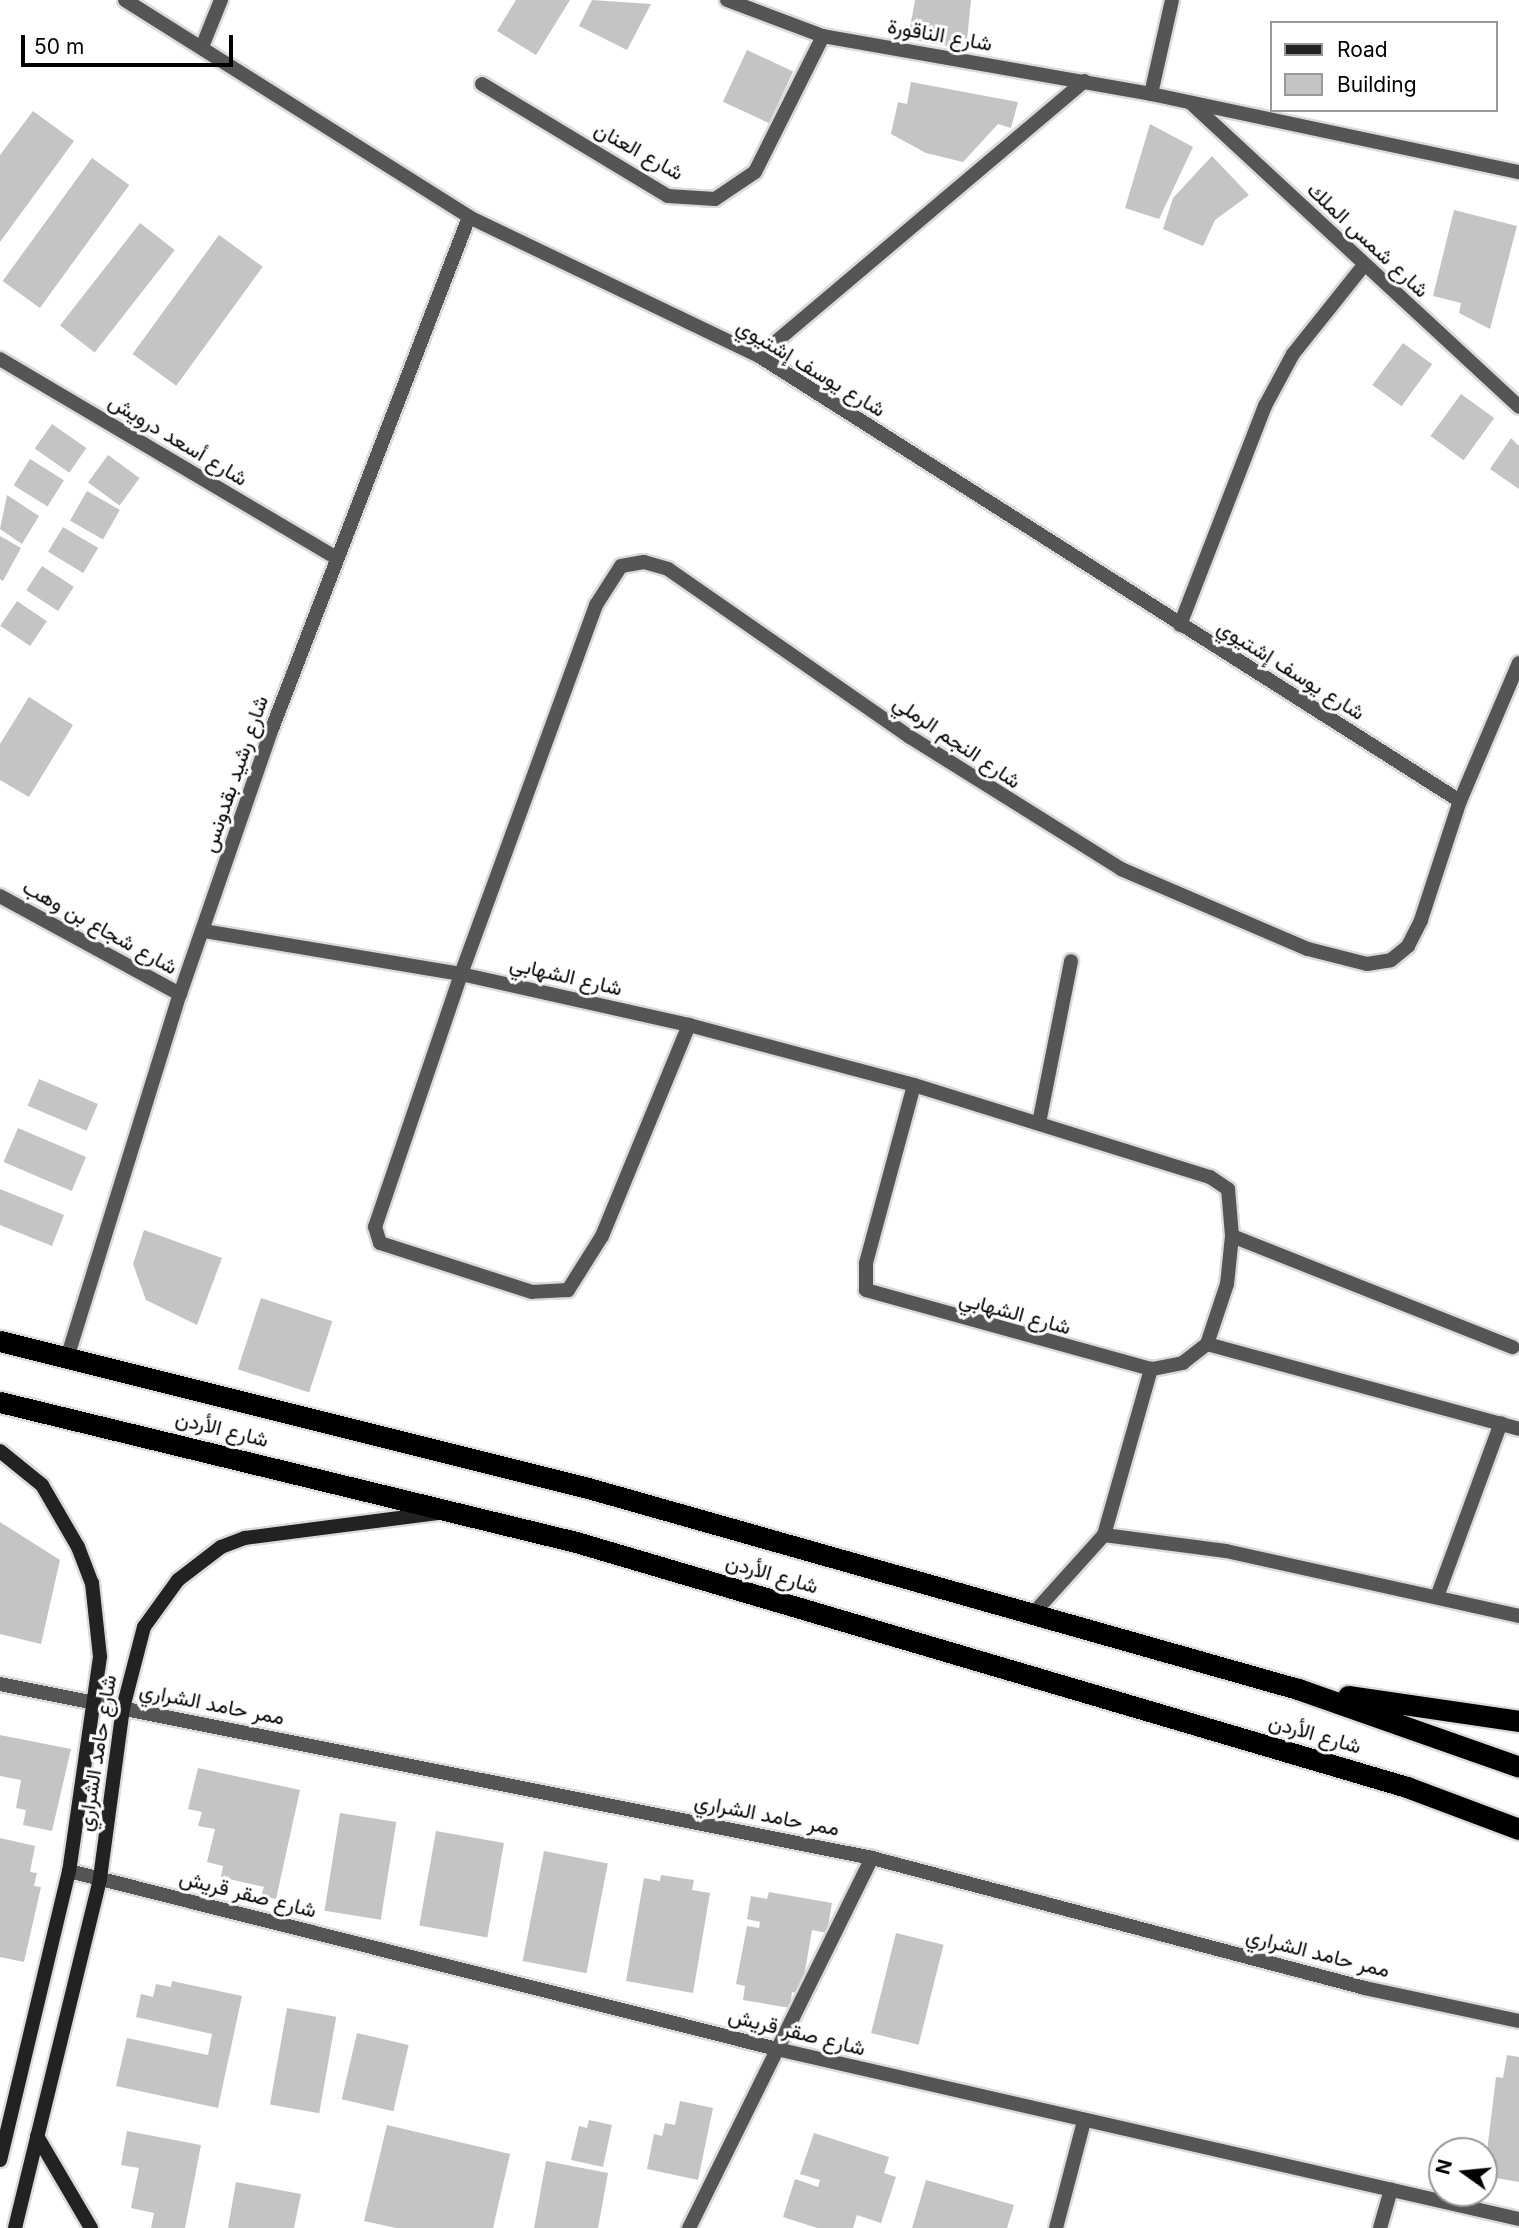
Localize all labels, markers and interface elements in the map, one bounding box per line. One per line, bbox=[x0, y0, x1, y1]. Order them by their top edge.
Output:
street label: شارع الناقورة bbox=[886, 13, 994, 57]
scale bar bbox=[24, 21, 236, 65]
legend bbox=[1270, 21, 1498, 112]
text: 50 m bbox=[34, 34, 84, 59]
text: Road bbox=[1337, 37, 1388, 62]
text: Building bbox=[1337, 72, 1417, 97]
street label: شارع العنان bbox=[590, 116, 688, 186]
street label: شارع شمس الملك bbox=[1302, 177, 1434, 303]
street label: شارع يوسف إشتيوي bbox=[732, 314, 890, 422]
street label: شارع أسعد درويش bbox=[104, 389, 252, 491]
street label: شارع يوسف إشتيوي bbox=[1213, 615, 1369, 725]
street label: شارع النجم الرملي bbox=[888, 690, 1026, 794]
street label: شارع رشيد بقدونس bbox=[196, 692, 274, 856]
street label: شارع شجاع بن وهب bbox=[18, 874, 182, 980]
street label: شارع الشهابي bbox=[507, 951, 625, 1001]
street label: شارع الشهابي bbox=[956, 1286, 1074, 1340]
street label: شارع الأردن bbox=[173, 1405, 271, 1453]
street label: شارع الأردن bbox=[723, 1549, 821, 1599]
street label: شارع حامد الشراري bbox=[72, 1673, 122, 1833]
street label: ممر حامد الشراري bbox=[137, 1678, 287, 1730]
street label: شارع الأردن bbox=[1266, 1709, 1364, 1759]
street label: ممر حامد الشراري bbox=[692, 1789, 842, 1841]
street label: شارع صقر قريش bbox=[177, 1865, 319, 1923]
street label: ممر حامد الشراري bbox=[1243, 1923, 1393, 1983]
street label: شارع صقر قريش bbox=[726, 2003, 868, 2061]
north arrow bbox=[1428, 2137, 1498, 2207]
text: N bbox=[1431, 2157, 1457, 2177]

